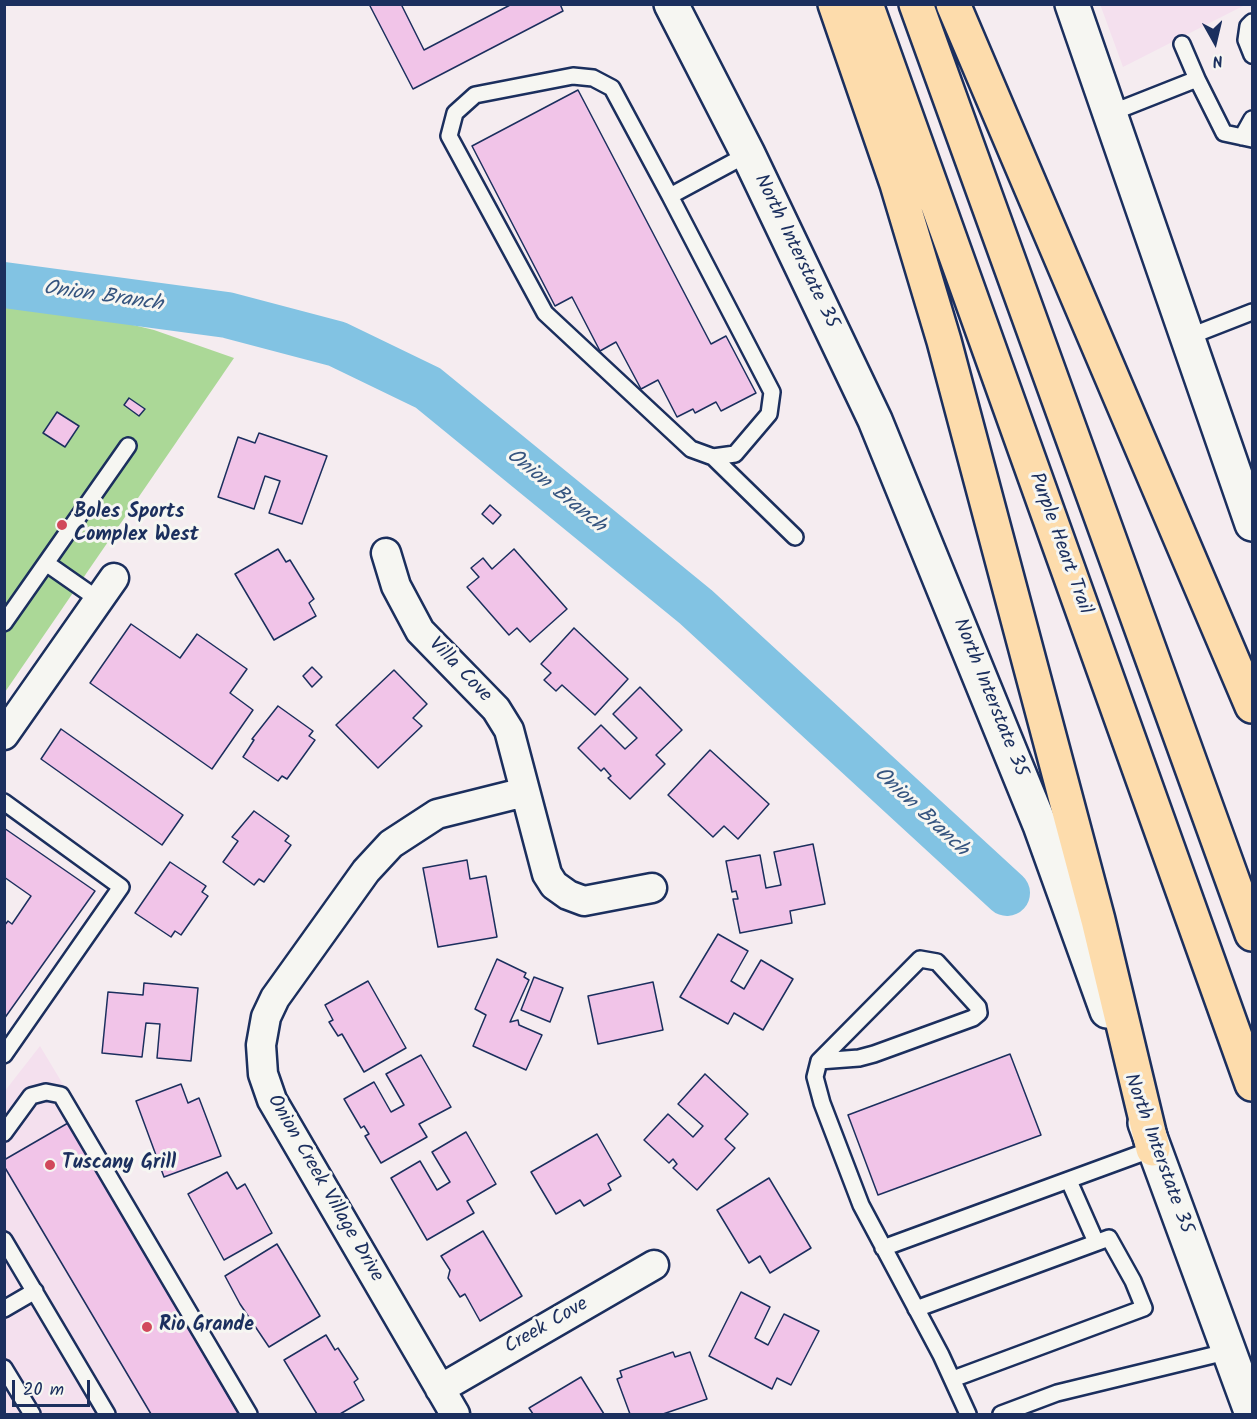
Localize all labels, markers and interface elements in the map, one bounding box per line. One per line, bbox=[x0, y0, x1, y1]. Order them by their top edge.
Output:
north arrow bbox=[1185, 12, 1245, 72]
text: N bbox=[1211, 47, 1224, 73]
street label: North Interstate 35 bbox=[747, 171, 843, 333]
water label: Onion Branch bbox=[42, 277, 164, 319]
water label: Onion Branch bbox=[500, 444, 610, 540]
street label: Purple Heart Trail bbox=[1022, 470, 1096, 618]
place label: Boles Sports Complex West bbox=[74, 502, 199, 549]
marker: Boles Sports Complex West bbox=[55, 518, 69, 532]
street label: North Interstate 35 bbox=[946, 615, 1032, 781]
street label: Villa Cove bbox=[422, 634, 496, 708]
water label: Onion Branch bbox=[867, 763, 973, 863]
street label: North Interstate 35 bbox=[1117, 1071, 1197, 1237]
street label: Onion Creek Village Drive bbox=[261, 1091, 387, 1287]
place label: Tuscany Grill bbox=[62, 1153, 176, 1177]
marker: Tuscany Grill bbox=[43, 1158, 57, 1172]
street label: Creek Cove bbox=[501, 1293, 593, 1361]
place label: Rio Grande bbox=[159, 1315, 254, 1339]
marker: Rio Grande bbox=[140, 1320, 154, 1334]
scale bar bbox=[15, 1368, 93, 1406]
text: 20 m bbox=[23, 1376, 64, 1405]

